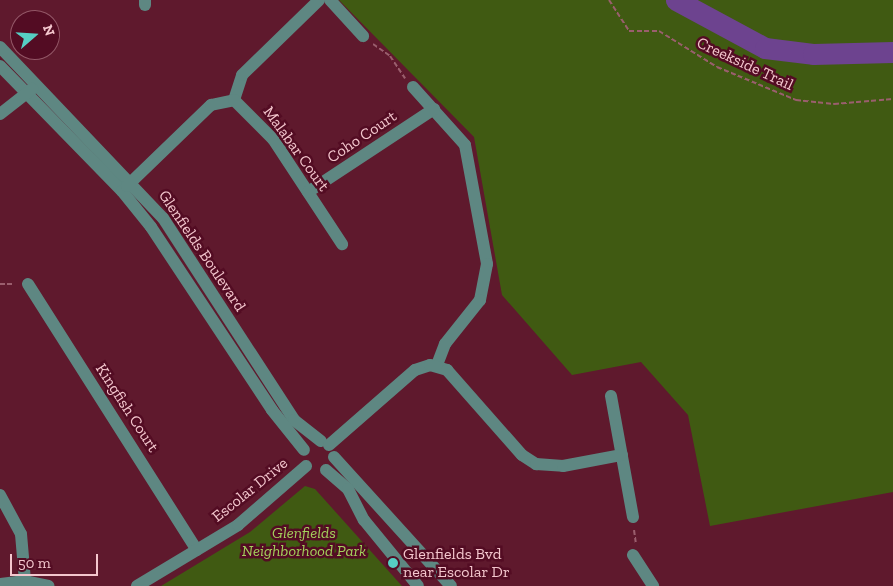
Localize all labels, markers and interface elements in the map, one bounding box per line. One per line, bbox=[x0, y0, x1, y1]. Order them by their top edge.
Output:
north arrow bbox=[10, 10, 60, 60]
text: N bbox=[39, 22, 58, 38]
street label: Creekside Trail bbox=[693, 33, 797, 95]
street label: Malabar Court bbox=[259, 103, 333, 195]
street label: Coho Court bbox=[324, 107, 400, 167]
street label: Glenfields Boulevard bbox=[154, 187, 250, 315]
street label: Kingfish Court bbox=[91, 360, 163, 456]
street label: Escolar Drive bbox=[208, 454, 292, 526]
park label: Glenfields Neighborhood Park bbox=[242, 523, 366, 561]
scale bar bbox=[12, 544, 100, 576]
place label: Glenfields Bvd near Escolar Dr bbox=[403, 544, 510, 582]
text: 50 m bbox=[18, 554, 51, 572]
marker: Glenfields Bvd near Escolar Dr bbox=[387, 557, 399, 569]

